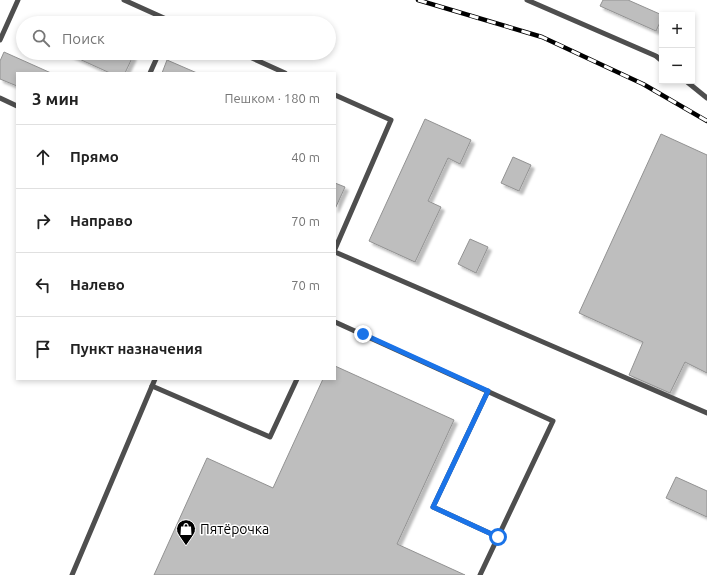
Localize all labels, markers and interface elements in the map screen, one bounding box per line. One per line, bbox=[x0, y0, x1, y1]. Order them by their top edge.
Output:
map controls bbox=[659, 12, 695, 84]
button: + bbox=[659, 12, 695, 48]
search box bbox=[16, 16, 336, 60]
icon: search bbox=[30, 27, 52, 49]
text: Поиск bbox=[62, 30, 105, 47]
button: − bbox=[659, 48, 695, 84]
text: 3 мин bbox=[32, 89, 79, 108]
text: Пешком · 180 m bbox=[224, 91, 320, 105]
icon: ahead bbox=[32, 146, 54, 168]
text: Прямо bbox=[70, 148, 119, 165]
text: 40 m bbox=[291, 150, 320, 164]
icon: right bbox=[32, 210, 54, 232]
text: Направо bbox=[70, 212, 133, 229]
text: 70 m bbox=[291, 214, 320, 228]
icon: left bbox=[32, 274, 54, 296]
text: Налево bbox=[70, 276, 125, 293]
text: 70 m bbox=[291, 278, 320, 292]
route end bbox=[354, 325, 372, 343]
icon: arrive bbox=[32, 338, 54, 360]
text: Пункт назначения bbox=[70, 340, 203, 357]
shop icon: Пятёрочка bbox=[175, 518, 197, 546]
place label: Пятёрочка bbox=[200, 521, 269, 537]
route start bbox=[489, 528, 507, 546]

